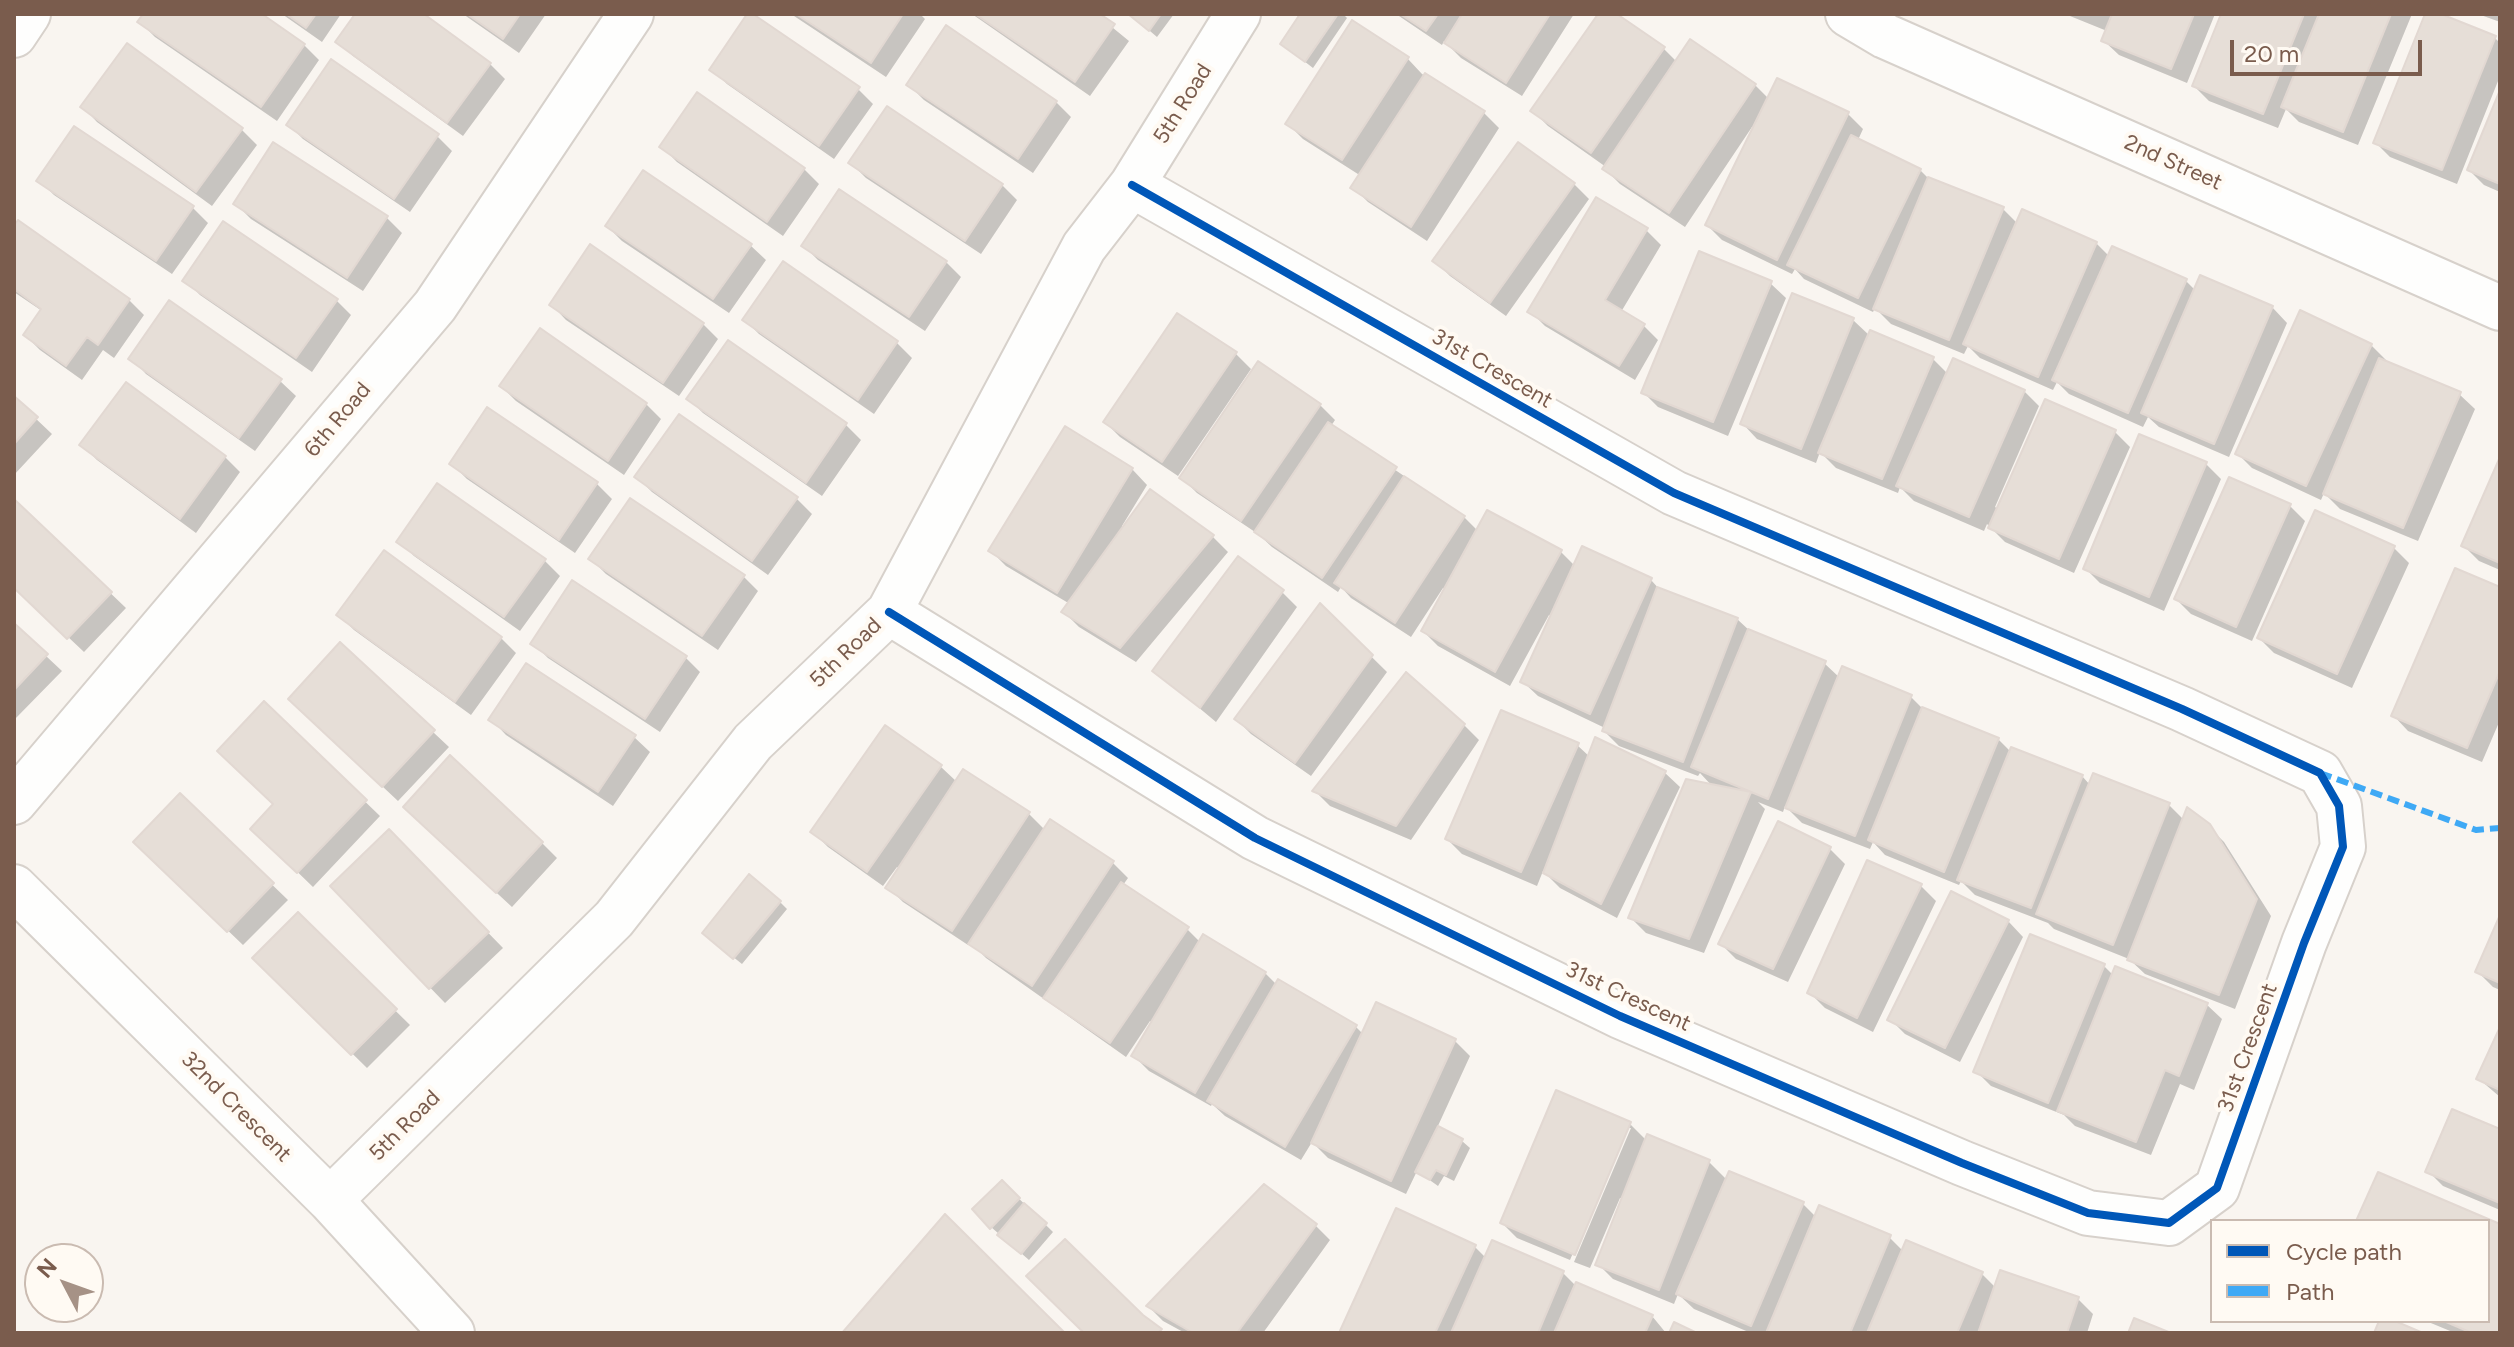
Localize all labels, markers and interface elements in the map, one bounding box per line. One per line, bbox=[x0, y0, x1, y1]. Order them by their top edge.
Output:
scale bar bbox=[2234, 24, 2426, 74]
text: 20 m bbox=[2244, 39, 2299, 68]
street label: 5th Road bbox=[1148, 59, 1218, 149]
street label: 2nd Street bbox=[2120, 130, 2226, 196]
street label: 31st Crescent bbox=[1427, 324, 1557, 414]
street label: 6th Road bbox=[299, 377, 377, 463]
street label: 5th Road bbox=[805, 612, 887, 694]
street label: 31st Crescent bbox=[1561, 956, 1695, 1038]
street label: 31st Crescent bbox=[2212, 980, 2284, 1116]
street label: 32nd Crescent bbox=[175, 1046, 297, 1168]
street label: 5th Road bbox=[364, 1085, 446, 1167]
legend bbox=[2210, 1219, 2490, 1323]
text: Cycle path bbox=[2286, 1237, 2402, 1266]
north arrow bbox=[24, 1243, 104, 1323]
text: N bbox=[31, 1253, 63, 1284]
text: Path bbox=[2286, 1277, 2334, 1306]

